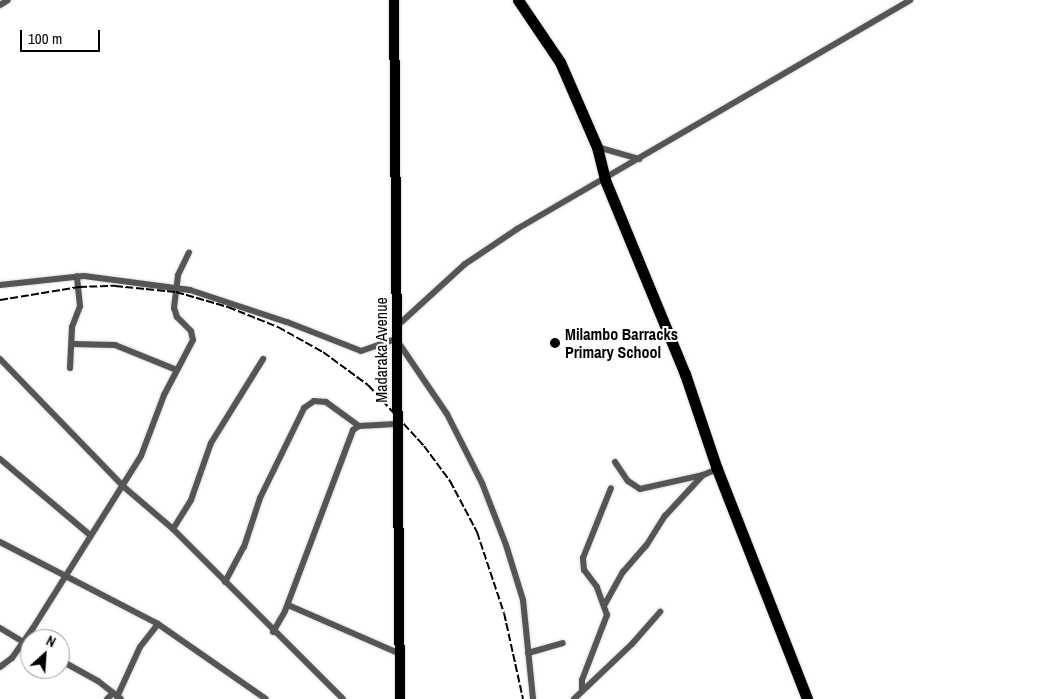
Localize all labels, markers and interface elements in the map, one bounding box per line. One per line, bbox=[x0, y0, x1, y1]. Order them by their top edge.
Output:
scale bar bbox=[22, 20, 102, 52]
text: 100 m bbox=[28, 28, 62, 49]
street label: Madaraka Avenue bbox=[371, 297, 391, 403]
place label: Milambo Barracks Primary School bbox=[565, 324, 678, 362]
marker: Milambo Barracks Primary School bbox=[549, 337, 561, 349]
north arrow bbox=[20, 629, 70, 679]
text: N bbox=[43, 632, 59, 651]

